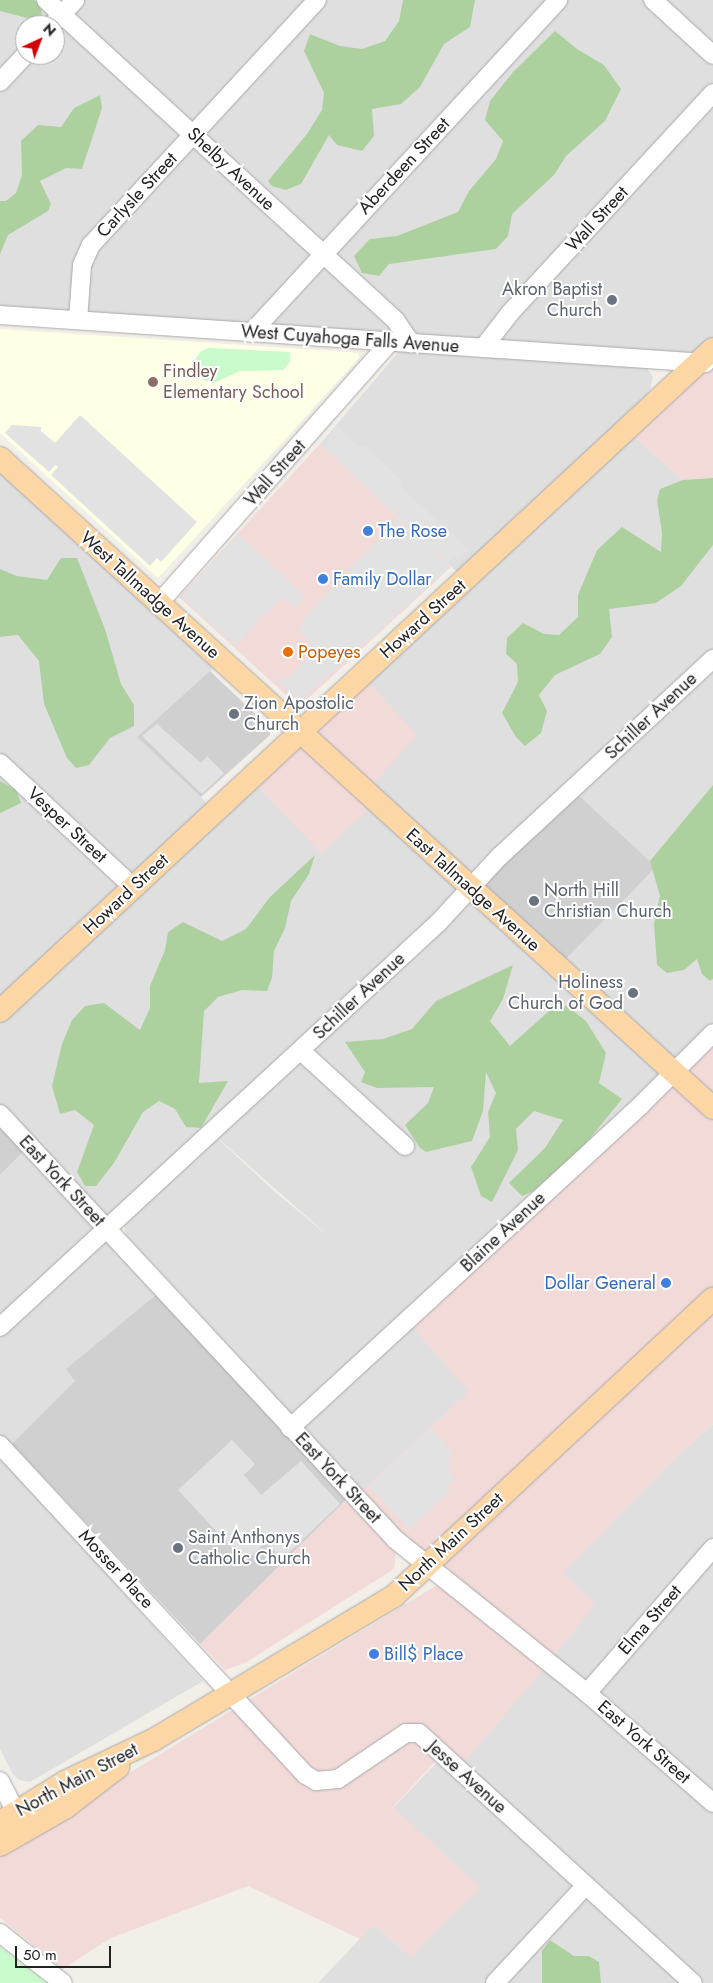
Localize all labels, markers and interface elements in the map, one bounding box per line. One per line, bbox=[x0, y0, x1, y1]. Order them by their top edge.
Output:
north arrow bbox=[15, 15, 65, 65]
text: N bbox=[39, 19, 60, 41]
street label: Aberdeen Street bbox=[354, 113, 454, 219]
street label: Shelby Avenue bbox=[183, 123, 279, 215]
street label: Carlysle Street bbox=[92, 148, 182, 242]
street label: Wall Street bbox=[561, 182, 633, 256]
place label: Akron Baptist Church bbox=[502, 279, 602, 322]
marker: Akron Baptist Church bbox=[606, 294, 618, 306]
street label: West Cuyahoga Falls Avenue bbox=[240, 321, 460, 357]
place label: Findley Elementary School bbox=[163, 361, 304, 404]
marker: Findley Elementary School bbox=[147, 376, 159, 388]
street label: Wall Street bbox=[240, 436, 310, 510]
place label: The Rose bbox=[378, 520, 447, 542]
marker: The Rose bbox=[362, 525, 374, 537]
street label: West Tallmadge Avenue bbox=[76, 527, 224, 663]
place label: Family Dollar bbox=[333, 568, 431, 590]
marker: Family Dollar bbox=[317, 573, 329, 585]
street label: Howard Street bbox=[376, 575, 470, 663]
place label: Popeyes bbox=[298, 641, 361, 663]
marker: Popeyes bbox=[282, 646, 294, 658]
street label: Schiller Avenue bbox=[601, 668, 701, 764]
place label: Zion Apostolic Church bbox=[244, 693, 354, 736]
marker: Zion Apostolic Church bbox=[228, 708, 240, 720]
street label: Vesper Street bbox=[23, 783, 111, 867]
street label: East Tallmadge Avenue bbox=[401, 824, 545, 956]
street label: Howard Street bbox=[79, 849, 173, 939]
place label: North Hill Christian Church bbox=[544, 880, 672, 922]
marker: North Hill Christian Church bbox=[528, 895, 540, 907]
street label: Schiller Avenue bbox=[309, 948, 409, 1044]
place label: Holiness Church of God bbox=[508, 972, 623, 1014]
marker: Holiness Church of God bbox=[627, 987, 639, 999]
street label: East York Street bbox=[15, 1131, 109, 1231]
street label: Blaine Avenue bbox=[456, 1187, 550, 1277]
place label: Dollar General bbox=[545, 1272, 656, 1294]
marker: Dollar General bbox=[660, 1277, 672, 1289]
street label: East York Street bbox=[291, 1428, 385, 1528]
street label: North Main Street bbox=[394, 1488, 508, 1596]
street label: Mosser Place bbox=[74, 1525, 158, 1613]
place label: Saint Anthonys Catholic Church bbox=[188, 1527, 311, 1570]
marker: Saint Anthonys Catholic Church bbox=[172, 1542, 184, 1554]
street label: Elma Street bbox=[614, 1581, 686, 1659]
place label: Bill$ Place bbox=[384, 1643, 463, 1665]
marker: Bill$ Place bbox=[368, 1648, 380, 1660]
street label: East York Street bbox=[593, 1696, 695, 1788]
street label: Jesse Avenue bbox=[423, 1736, 511, 1818]
street label: North Main Street bbox=[12, 1739, 142, 1821]
scale bar bbox=[18, 1936, 114, 1968]
text: 50 m bbox=[23, 1944, 57, 1966]

